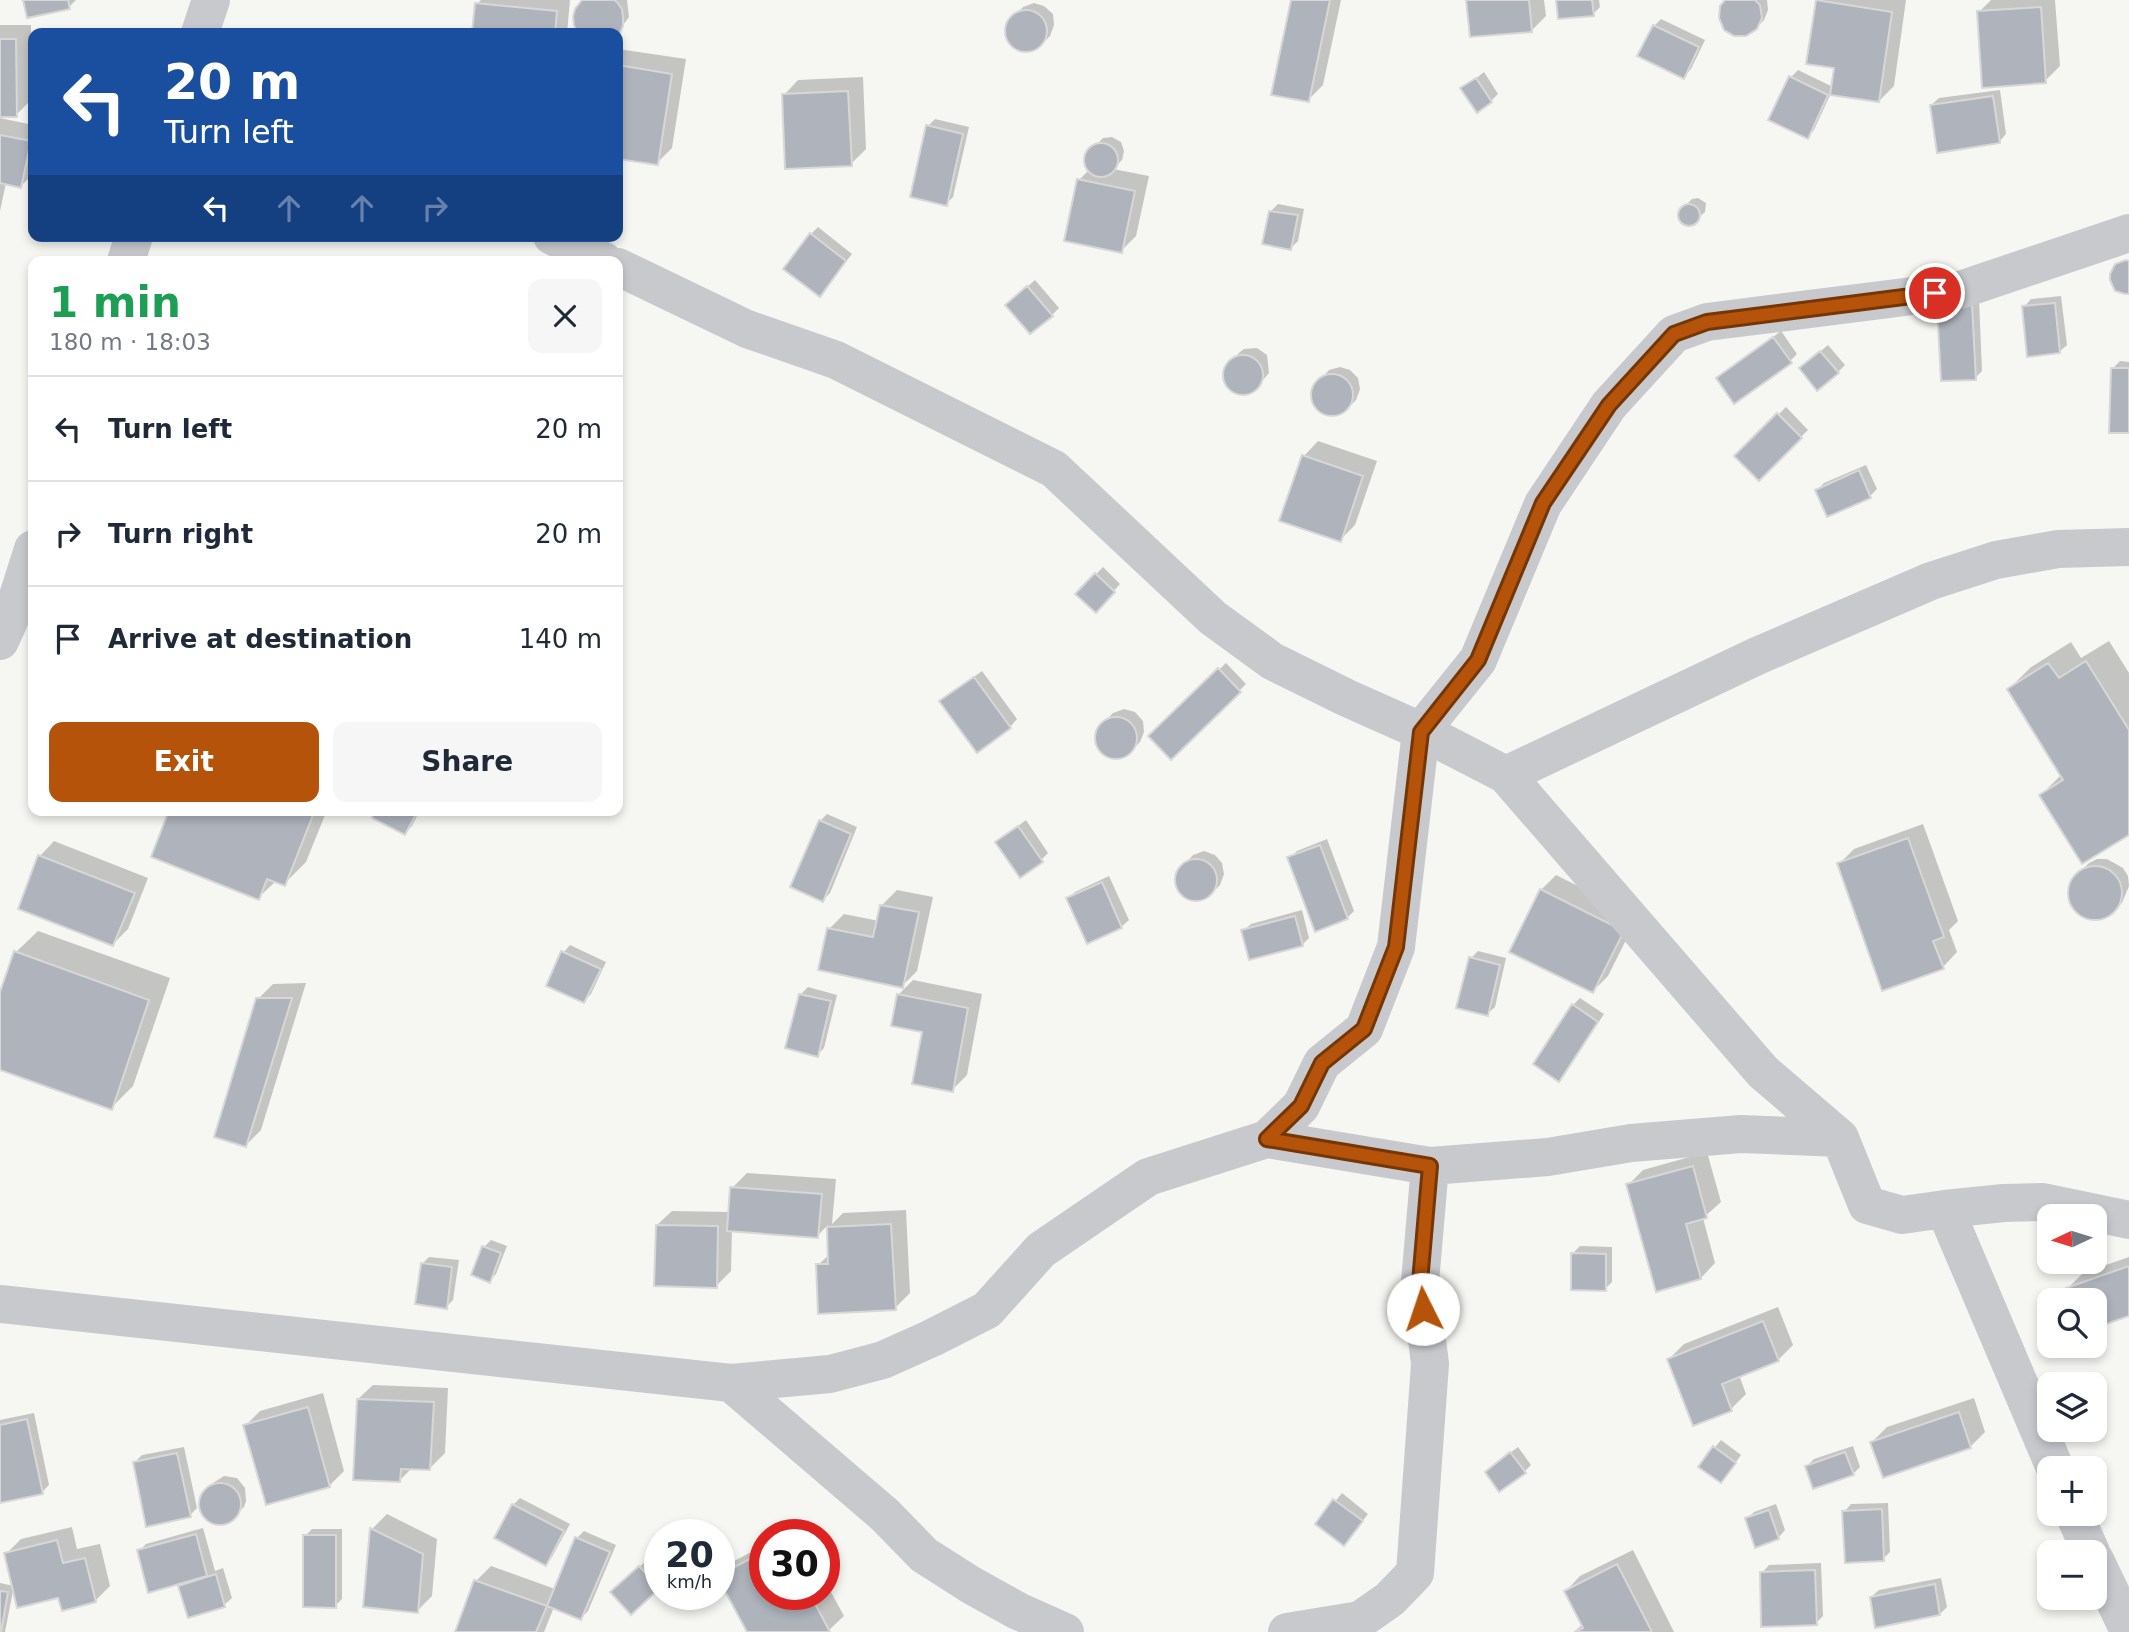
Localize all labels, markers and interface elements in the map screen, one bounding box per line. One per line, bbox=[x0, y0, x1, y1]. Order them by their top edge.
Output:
text: 20 m bbox=[164, 54, 300, 111]
icon: left bbox=[49, 56, 140, 147]
text: Turn left bbox=[164, 113, 294, 151]
icon: left bbox=[197, 189, 235, 227]
icon: ahead bbox=[270, 189, 308, 227]
icon: ahead bbox=[343, 189, 381, 227]
icon: right bbox=[416, 189, 454, 227]
pin bbox=[1905, 263, 1965, 323]
icon: arrive bbox=[1916, 274, 1954, 312]
text: 1 min bbox=[49, 278, 181, 327]
button: close bbox=[528, 279, 602, 353]
text: 180 m · 18:03 bbox=[49, 329, 211, 355]
icon: left bbox=[49, 410, 87, 448]
text: Turn left bbox=[108, 414, 232, 444]
text: 20 m bbox=[535, 414, 602, 444]
icon: right bbox=[49, 515, 87, 553]
text: Turn right bbox=[108, 519, 253, 549]
text: 20 m bbox=[535, 519, 602, 549]
icon: arrive bbox=[49, 620, 87, 658]
text: Arrive at destination bbox=[108, 624, 412, 654]
text: 140 m bbox=[519, 624, 602, 654]
button: Exit bbox=[49, 722, 319, 802]
button: Share bbox=[333, 722, 602, 802]
north arrow bbox=[2037, 1204, 2107, 1274]
map controls bbox=[2037, 1204, 2107, 1610]
position arrow bbox=[1386, 1272, 1460, 1346]
button: search bbox=[2037, 1288, 2107, 1358]
button: layers bbox=[2037, 1372, 2107, 1442]
button: + bbox=[2037, 1456, 2107, 1526]
speed limit sign: 30 bbox=[749, 1519, 840, 1610]
text: 20 bbox=[665, 1535, 714, 1575]
button: − bbox=[2037, 1540, 2107, 1610]
text: km/h bbox=[667, 1571, 712, 1592]

